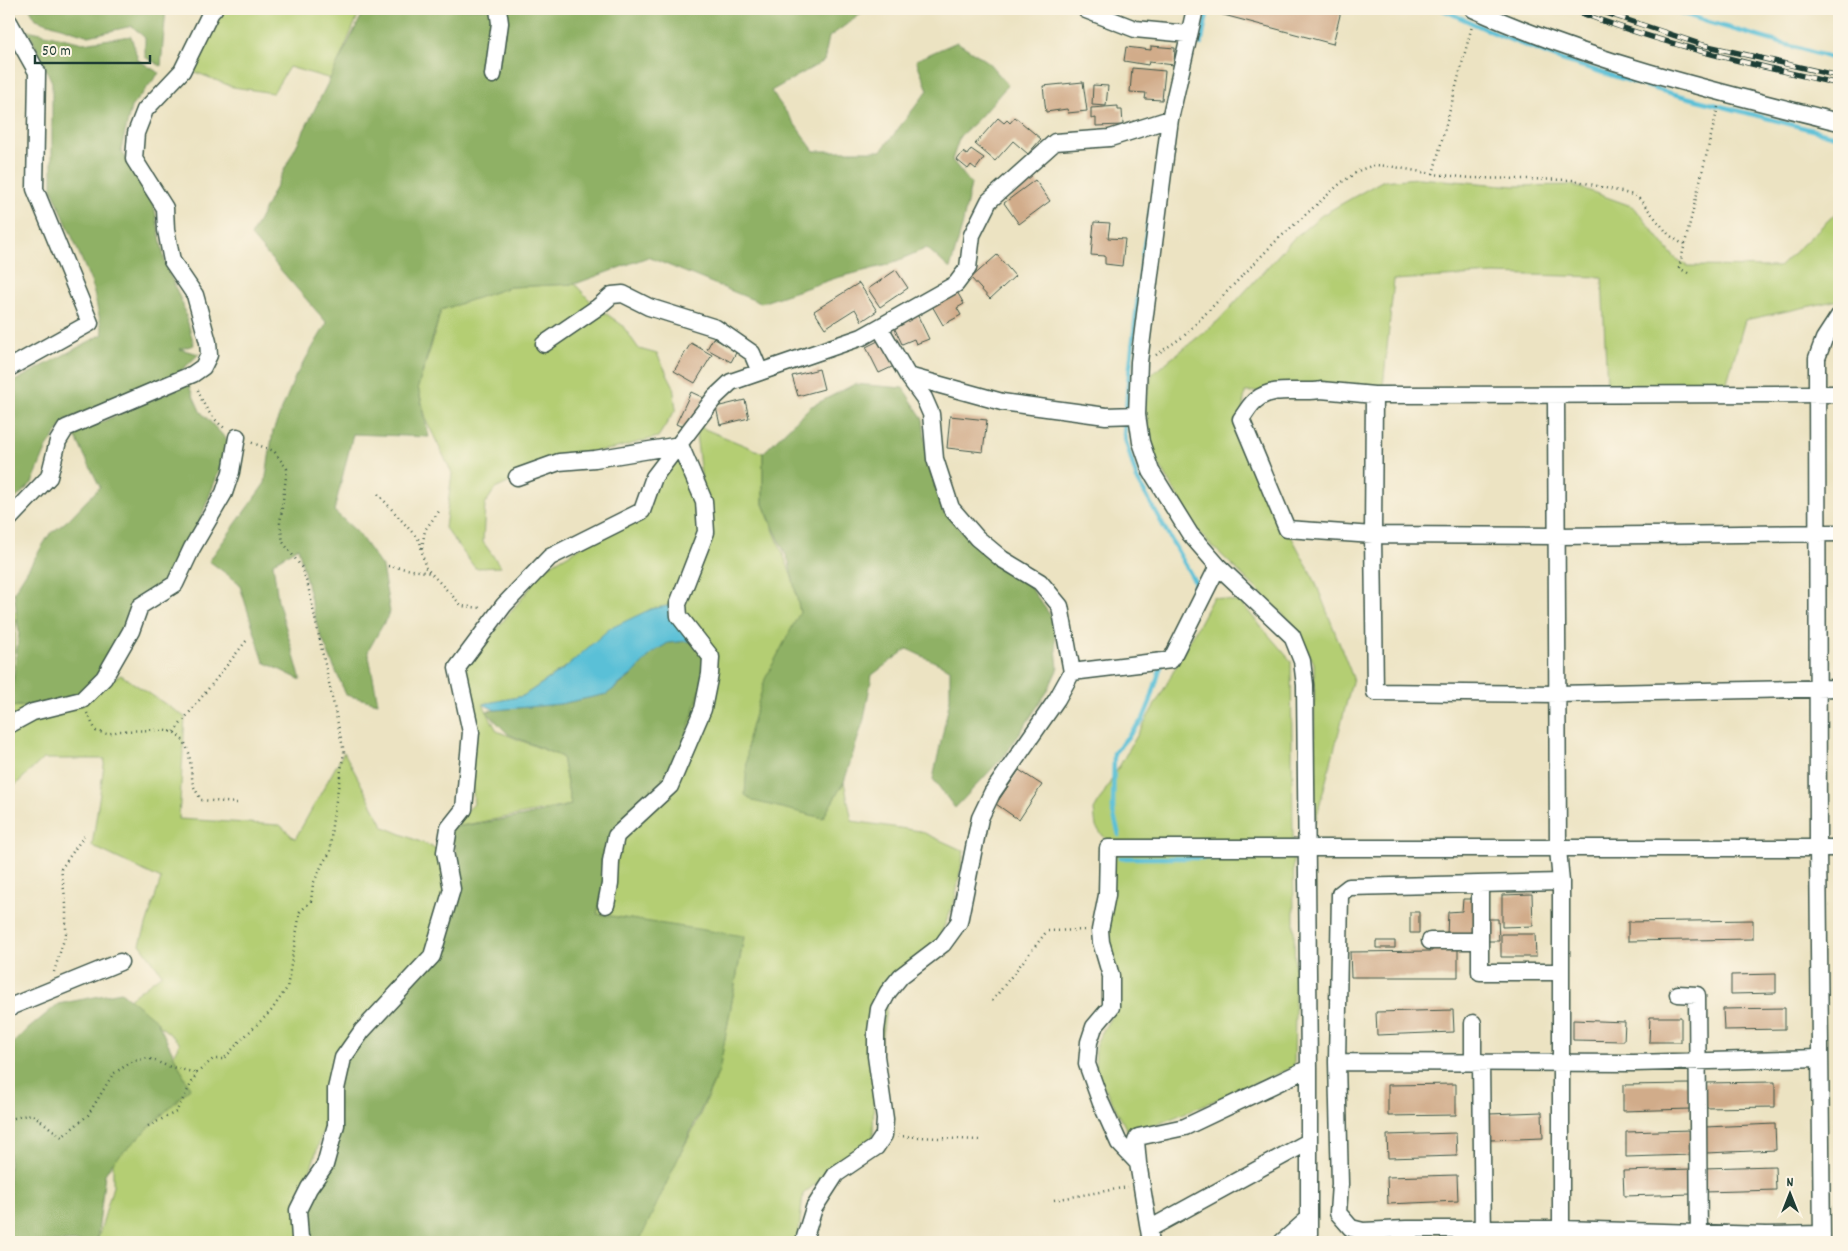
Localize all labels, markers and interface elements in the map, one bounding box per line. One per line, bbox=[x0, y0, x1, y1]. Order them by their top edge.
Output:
scale bar bbox=[35, 32, 150, 64]
text: 50 m bbox=[42, 41, 71, 63]
north arrow bbox=[1766, 1168, 1816, 1218]
text: N bbox=[1787, 1173, 1794, 1193]

